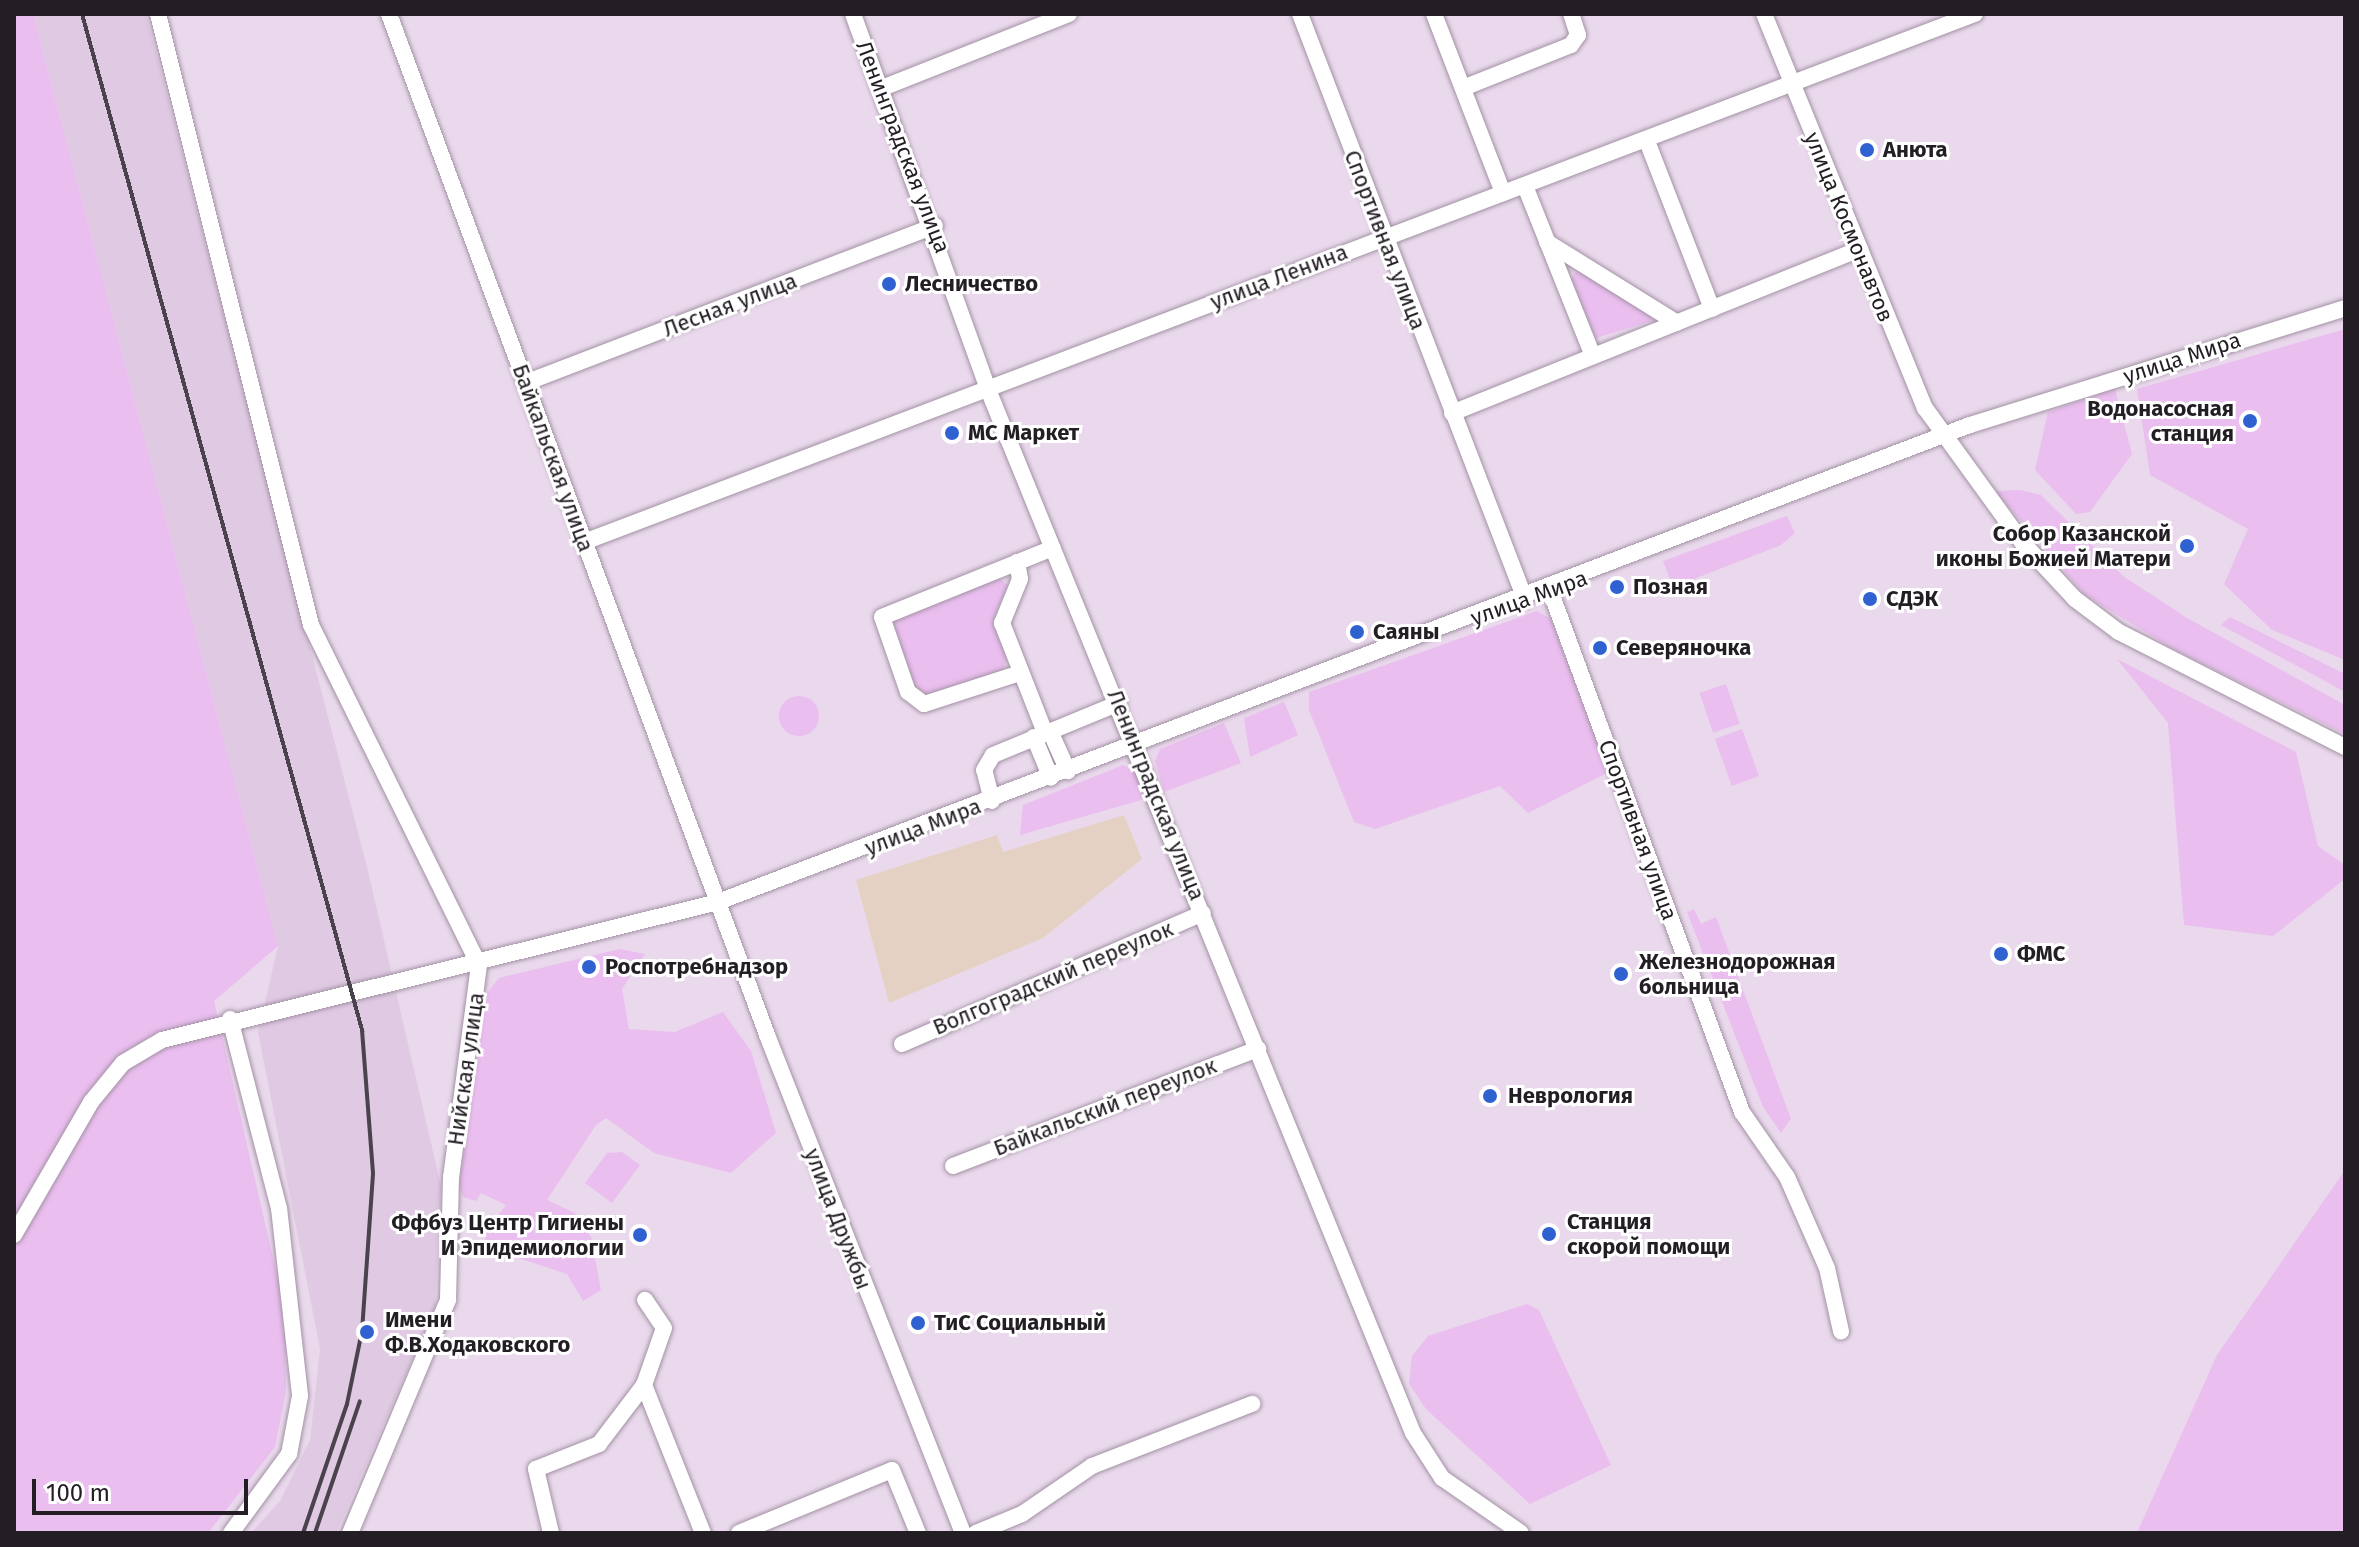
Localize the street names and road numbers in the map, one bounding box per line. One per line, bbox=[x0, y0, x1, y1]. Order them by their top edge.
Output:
street label: Ленинградская улица bbox=[850, 37, 956, 257]
street label: улица Космонавтов bbox=[1799, 128, 1899, 326]
street label: Спортивная улица bbox=[1339, 147, 1431, 333]
street label: улица Ленина bbox=[1207, 239, 1351, 315]
street label: Лесная улица bbox=[659, 267, 801, 343]
street label: улица Мира bbox=[2120, 327, 2244, 389]
street label: Байкальская улица bbox=[507, 361, 599, 555]
street label: улица Мира bbox=[1467, 565, 1591, 631]
street label: Ленинградская улица bbox=[1102, 686, 1210, 904]
street label: Спортивная улица bbox=[1593, 736, 1683, 924]
street label: улица Мира bbox=[861, 793, 985, 861]
street label: Волгоградский переулок bbox=[929, 915, 1177, 1041]
street label: Нийская улица bbox=[442, 991, 490, 1147]
street label: Байкальский переулок bbox=[990, 1052, 1220, 1162]
street label: улица Дружбы bbox=[799, 1145, 877, 1293]

